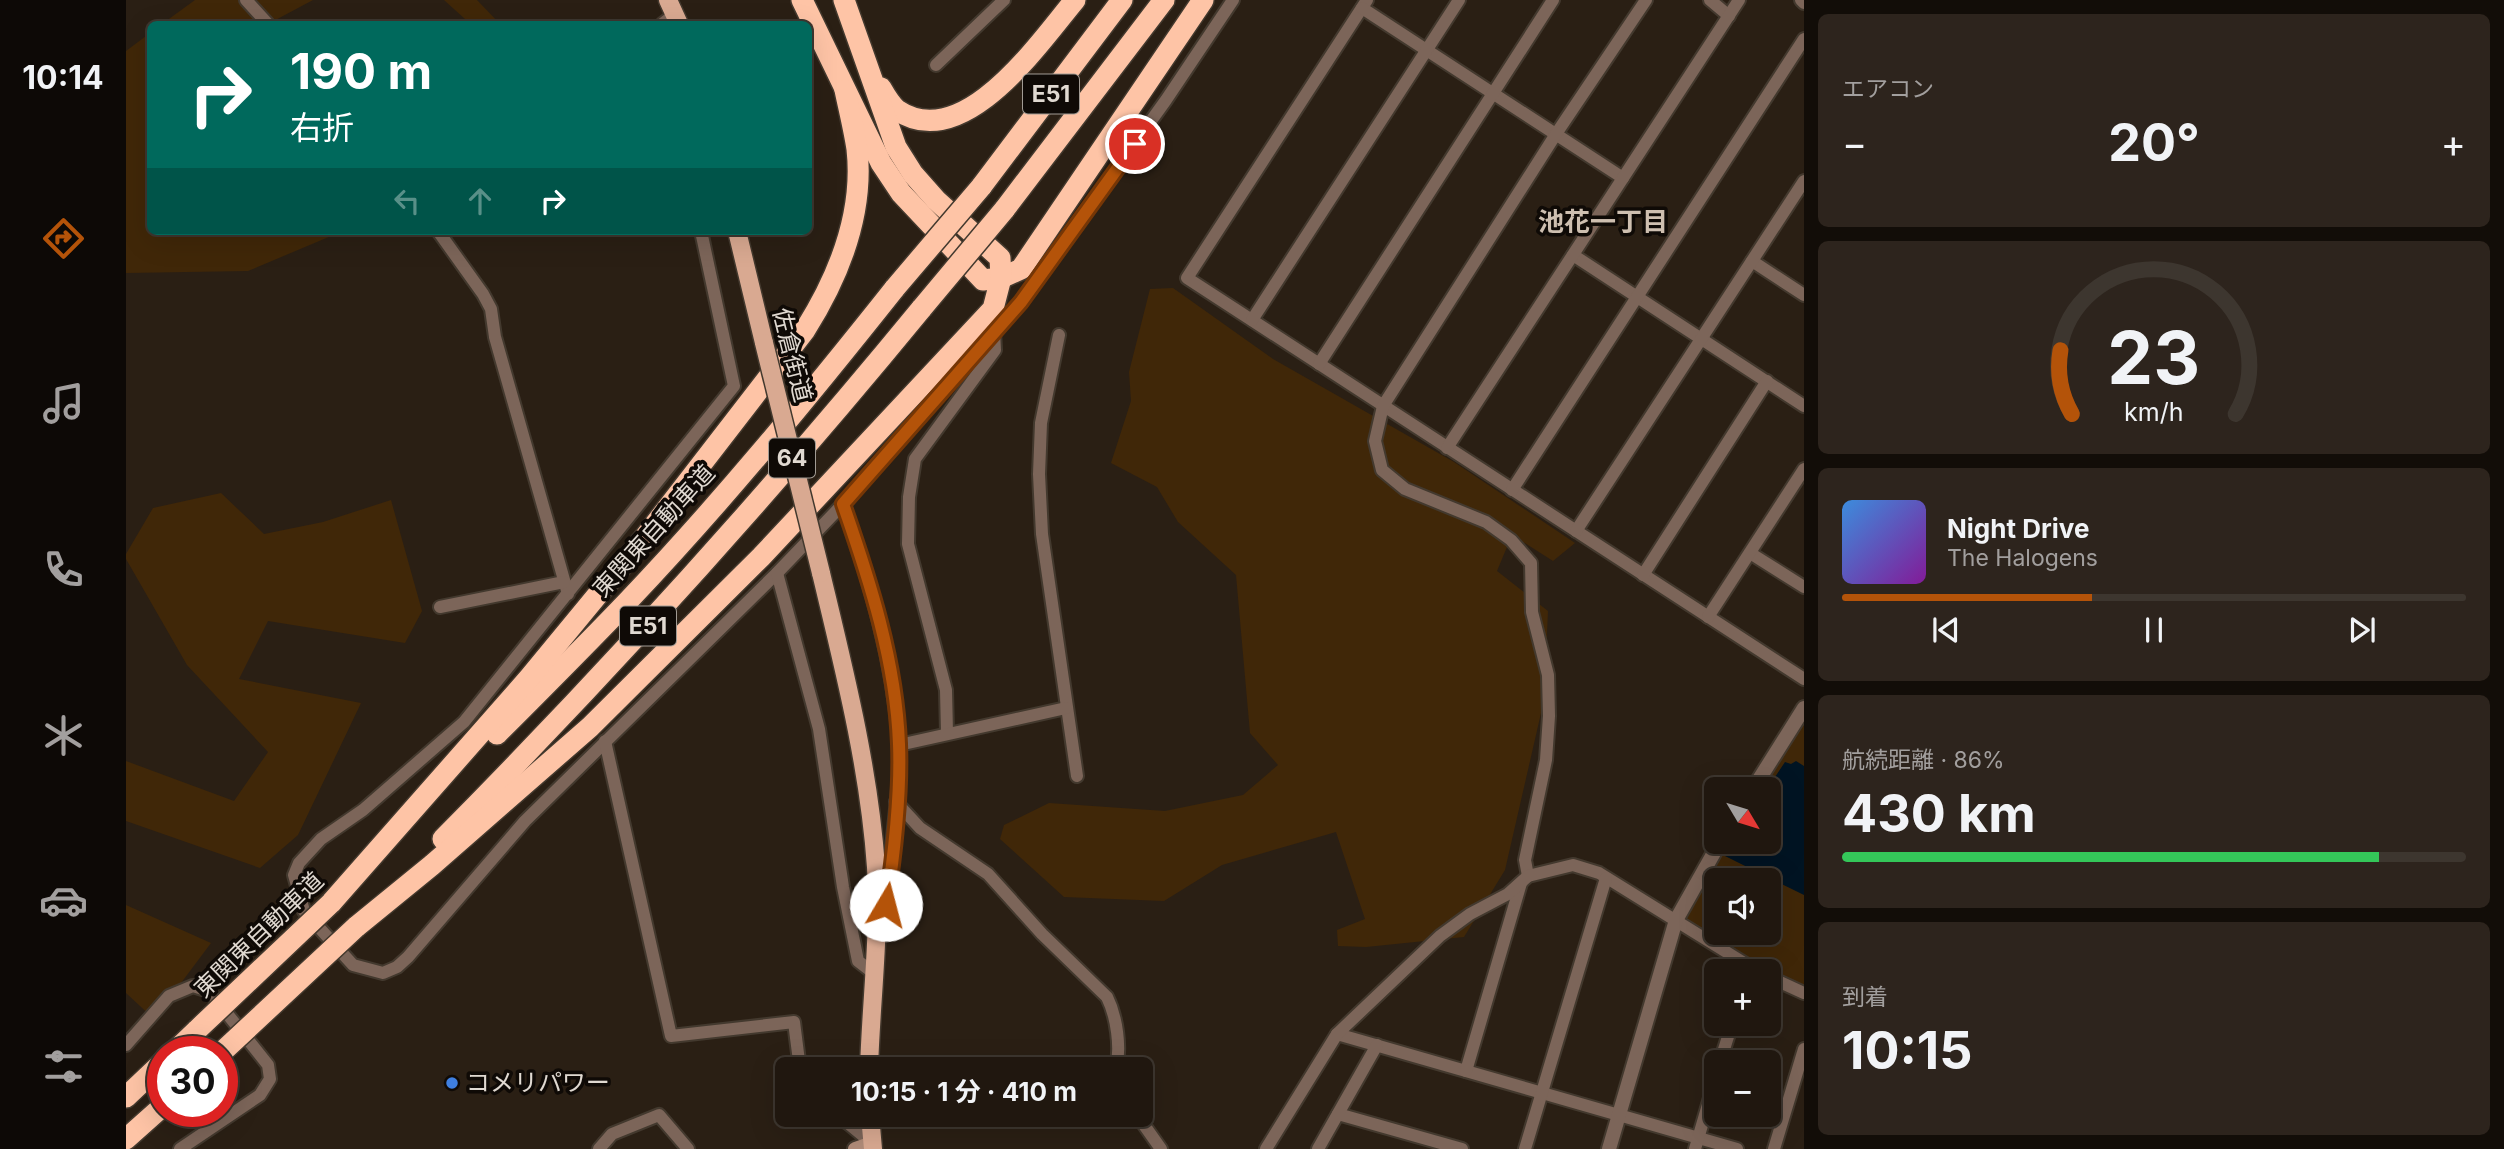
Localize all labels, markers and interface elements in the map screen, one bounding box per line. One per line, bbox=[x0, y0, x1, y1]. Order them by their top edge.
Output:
text: 190 m bbox=[290, 42, 432, 101]
icon: right bbox=[175, 49, 266, 140]
text: 10:14 bbox=[22, 58, 104, 97]
road number: E51 bbox=[1023, 74, 1079, 114]
text: エアコン bbox=[1842, 75, 1934, 103]
text: 右折 bbox=[290, 108, 354, 147]
text: 20° bbox=[2108, 111, 2200, 174]
pin bbox=[1105, 114, 1165, 174]
text: − bbox=[1842, 120, 1867, 166]
text: + bbox=[2441, 120, 2466, 166]
icon: arrive bbox=[1116, 125, 1154, 163]
icon: left bbox=[388, 182, 426, 220]
icon: ahead bbox=[461, 182, 499, 220]
icon: right bbox=[534, 182, 572, 220]
district label: 池花一丁目 bbox=[1538, 206, 1668, 237]
icon: directions bbox=[39, 214, 88, 263]
street label: 佐倉街道 bbox=[767, 305, 818, 405]
text: 23 bbox=[2108, 313, 2200, 402]
icon: music bbox=[39, 379, 88, 428]
text: km/h bbox=[2124, 396, 2184, 426]
road number: 64 bbox=[769, 438, 815, 478]
street label: 東関東自動車道 bbox=[587, 459, 721, 603]
text: Night Drive bbox=[1947, 513, 2089, 544]
text: The Halogens bbox=[1947, 544, 2098, 572]
icon: phone bbox=[39, 545, 88, 594]
road number: E51 bbox=[620, 606, 676, 646]
icon: previous bbox=[1927, 611, 1965, 649]
icon: pause bbox=[2135, 611, 2173, 649]
icon: next bbox=[2343, 611, 2381, 649]
icon: climate bbox=[39, 711, 88, 760]
text: 航続距離 · 86% bbox=[1842, 746, 2005, 774]
north arrow bbox=[1704, 777, 1782, 854]
map controls bbox=[1704, 777, 1781, 1127]
text: 430 km bbox=[1842, 782, 2036, 845]
street label: 東関東自動車道 bbox=[188, 866, 329, 1003]
position arrow bbox=[849, 868, 923, 942]
button: sound bbox=[1704, 868, 1781, 945]
icon: car bbox=[39, 876, 88, 925]
button: + bbox=[1704, 959, 1781, 1036]
text: 到着 bbox=[1842, 983, 1888, 1011]
text: 10:15 bbox=[1842, 1019, 1973, 1082]
speed limit sign: 30 bbox=[147, 1036, 238, 1127]
icon: filters bbox=[39, 1042, 88, 1091]
button: − bbox=[1704, 1050, 1781, 1127]
place label: コメリパワー bbox=[466, 1068, 610, 1097]
marker: コメリパワー bbox=[444, 1075, 460, 1091]
text: 10:15 · 1 分 · 410 m bbox=[851, 1076, 1077, 1107]

